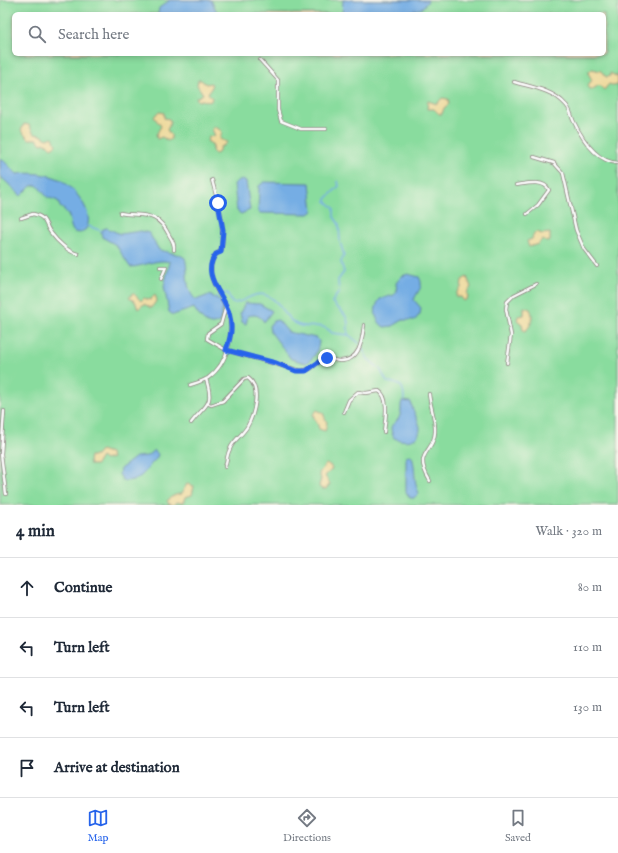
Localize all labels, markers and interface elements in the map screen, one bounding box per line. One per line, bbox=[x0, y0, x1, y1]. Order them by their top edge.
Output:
search box bbox=[12, 12, 606, 56]
icon: search bbox=[26, 23, 48, 45]
text: Search here bbox=[58, 25, 129, 44]
route start bbox=[209, 194, 227, 212]
route end bbox=[318, 349, 336, 367]
text: 4 min bbox=[16, 521, 55, 542]
text: Walk · 320 m bbox=[536, 523, 602, 540]
icon: ahead bbox=[16, 577, 38, 599]
text: Continue bbox=[54, 578, 112, 597]
text: 80 m bbox=[578, 579, 602, 596]
icon: left bbox=[16, 637, 38, 659]
text: Turn left bbox=[54, 638, 110, 657]
text: 110 m bbox=[573, 639, 602, 656]
icon: left bbox=[16, 697, 38, 719]
text: Turn left bbox=[54, 698, 110, 717]
text: 130 m bbox=[573, 699, 602, 716]
icon: arrive bbox=[16, 757, 38, 779]
text: Arrive at destination bbox=[54, 758, 180, 777]
tab: Map bbox=[87, 807, 109, 845]
tab: Directions bbox=[283, 807, 331, 845]
tab: Saved bbox=[505, 807, 531, 845]

